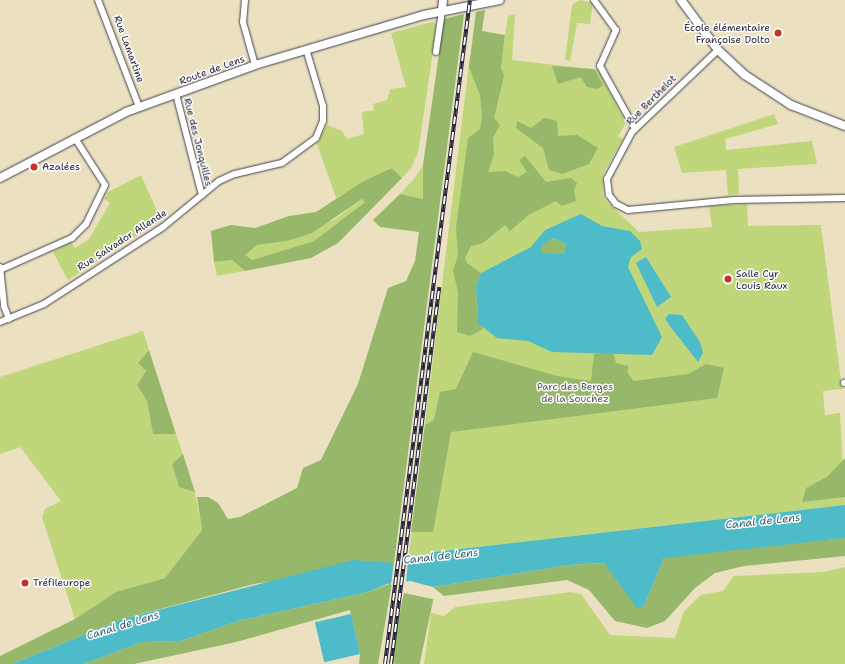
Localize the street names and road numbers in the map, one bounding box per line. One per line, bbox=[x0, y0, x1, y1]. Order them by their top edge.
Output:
street label: Rue Lamartine bbox=[111, 14, 147, 84]
street label: Route de Lens bbox=[178, 53, 246, 87]
street label: Rue Berthelot bbox=[623, 72, 679, 128]
street label: Rue des Jonquilles bbox=[181, 97, 215, 187]
street label: Rue Salvador Allende bbox=[75, 207, 169, 273]

